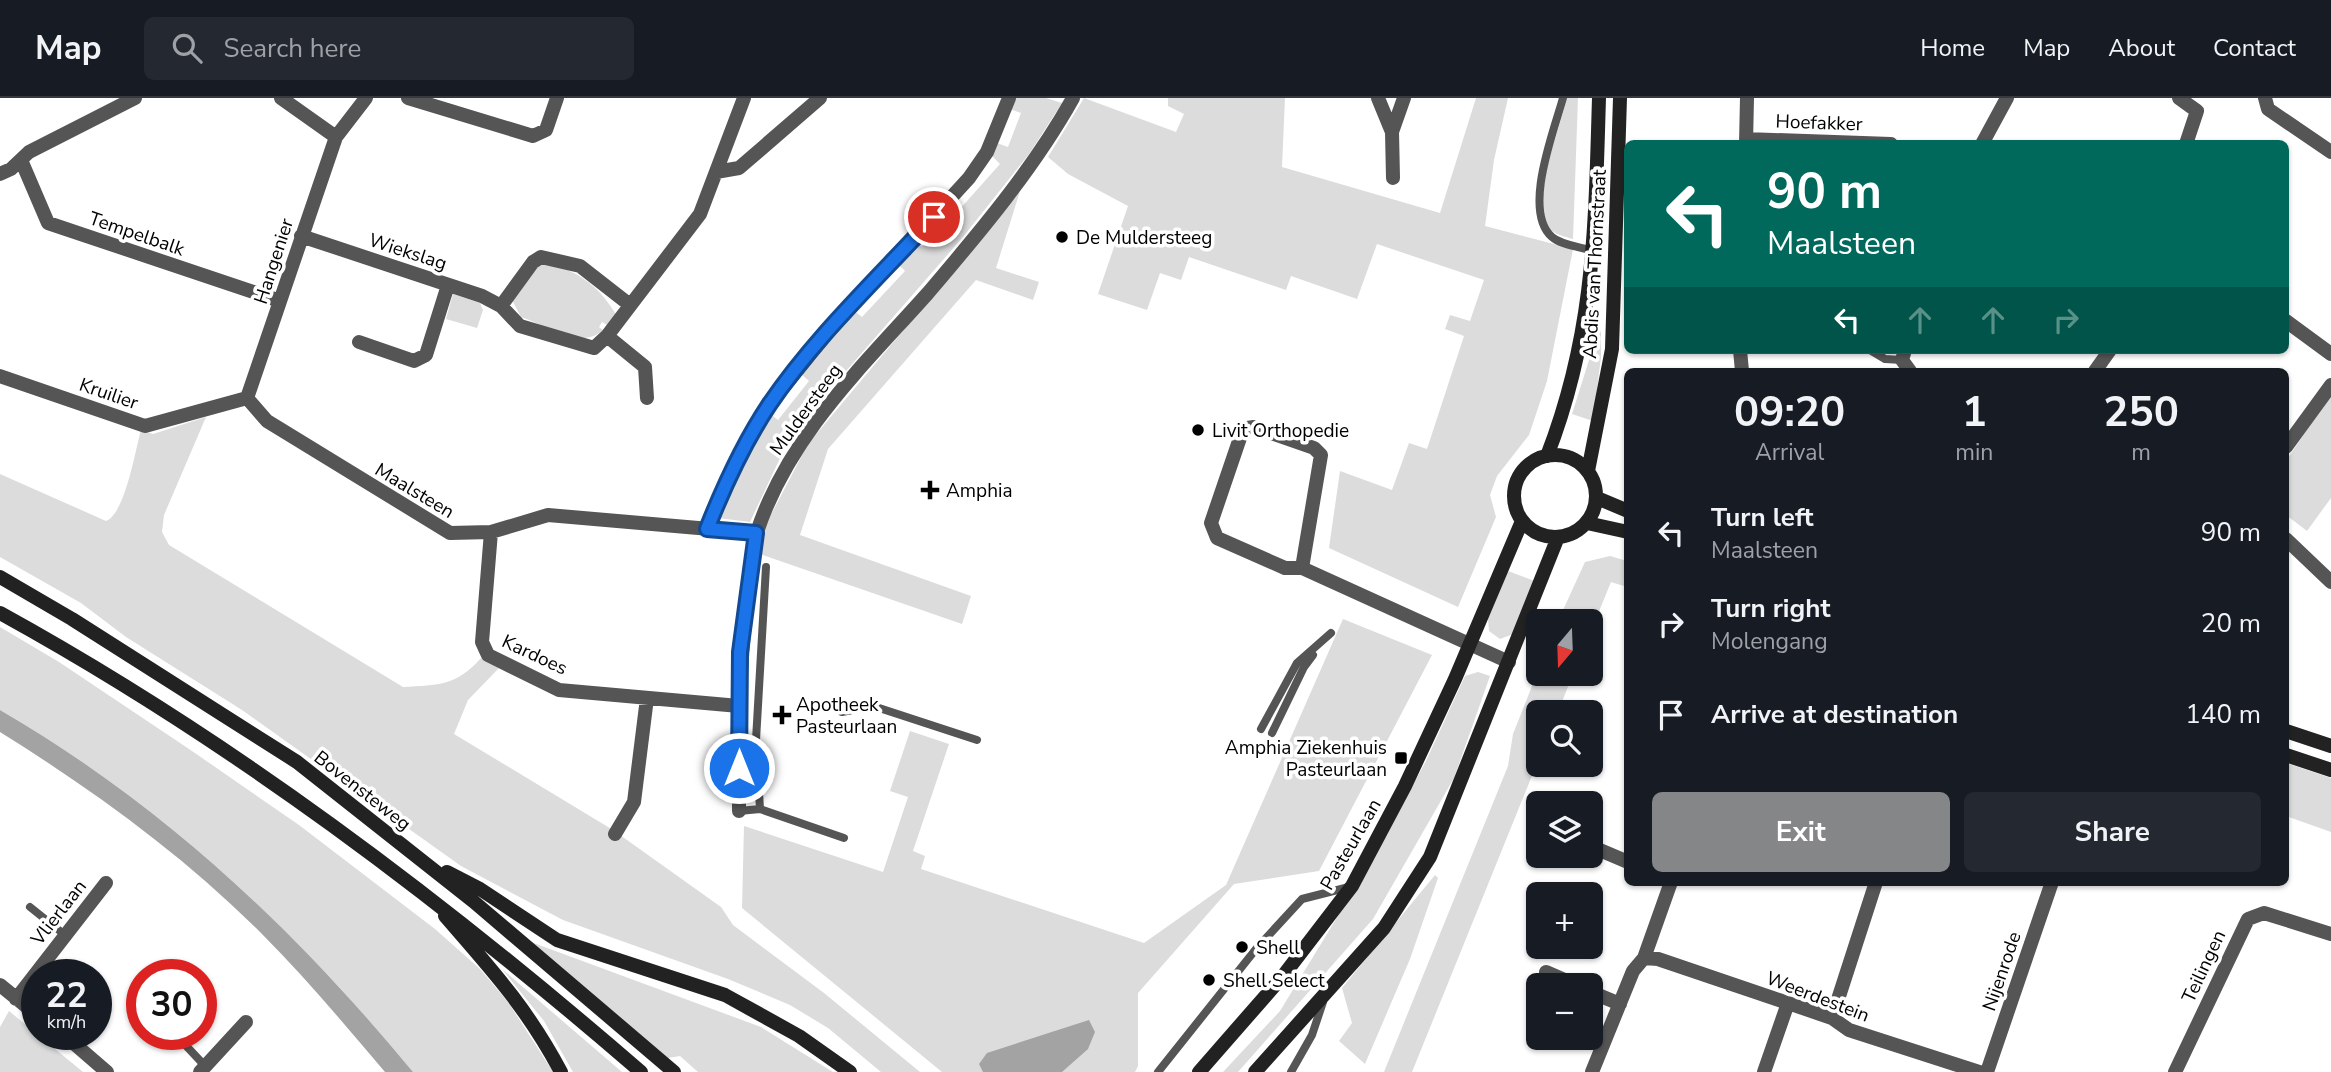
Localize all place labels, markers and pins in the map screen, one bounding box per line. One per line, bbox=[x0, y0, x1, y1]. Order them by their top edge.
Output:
pin bbox=[904, 187, 964, 247]
place label: De Muldersteeg bbox=[1076, 225, 1212, 251]
marker: De Muldersteeg bbox=[1054, 229, 1070, 245]
place label: Livit Orthopedie bbox=[1212, 418, 1349, 444]
marker: Livit Orthopedie bbox=[1190, 422, 1206, 438]
place label: Amphia bbox=[946, 478, 1012, 504]
marker: Amphia bbox=[920, 480, 940, 500]
place label: Apotheek Pasteurlaan bbox=[796, 692, 897, 740]
marker: Apotheek Pasteurlaan bbox=[774, 707, 790, 723]
place label: Amphia Ziekenhuis Pasteurlaan bbox=[1225, 735, 1387, 783]
marker: Amphia Ziekenhuis Pasteurlaan bbox=[1393, 750, 1409, 766]
place label: Shell bbox=[1256, 935, 1300, 961]
marker: Shell bbox=[1234, 939, 1250, 955]
place label: Shell Select bbox=[1223, 968, 1325, 994]
marker: Shell Select bbox=[1201, 972, 1217, 988]

